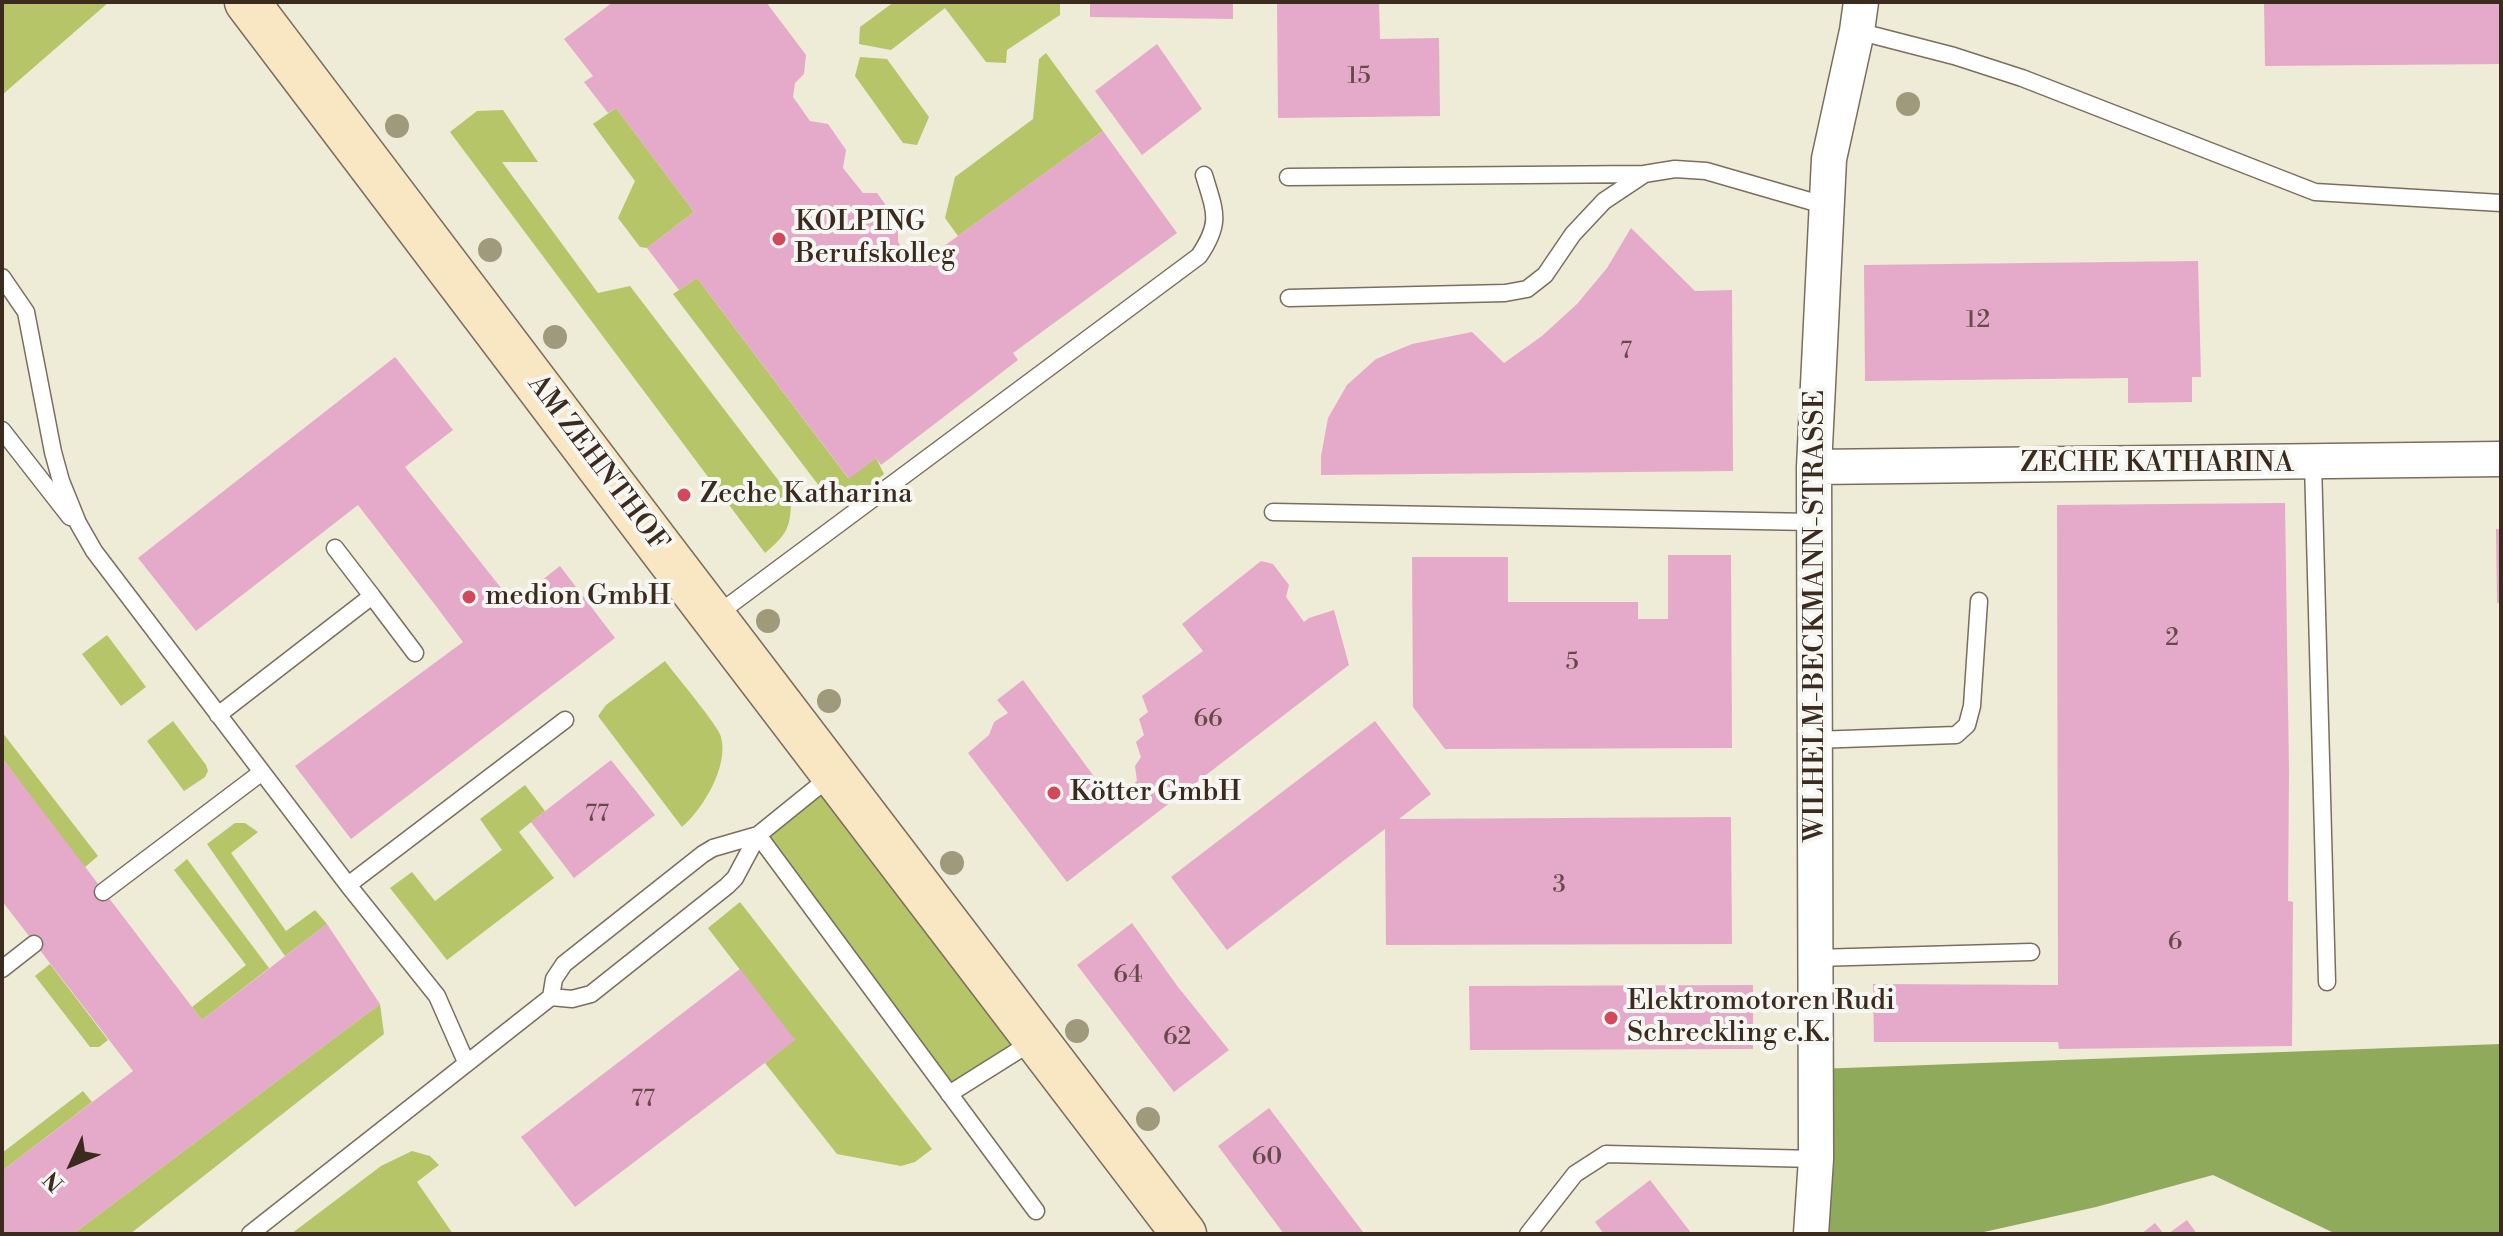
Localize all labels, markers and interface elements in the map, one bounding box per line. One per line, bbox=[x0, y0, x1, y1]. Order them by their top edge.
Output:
house number: 15 bbox=[1347, 63, 1371, 91]
place label: KOLPING Berufskolleg bbox=[795, 206, 956, 272]
marker: KOLPING Berufskolleg bbox=[770, 230, 788, 248]
house number: 12 bbox=[1966, 307, 1990, 335]
house number: 7 bbox=[1620, 338, 1632, 366]
street label: AM ZEHNTHOF bbox=[519, 369, 675, 559]
street label: WILHELM-BECKMANN-STRASSE bbox=[1799, 390, 1833, 842]
street label: ZECHE KATHARINA bbox=[2020, 447, 2294, 481]
place label: Zeche Katharina bbox=[700, 478, 912, 512]
marker: Zeche Katharina bbox=[675, 486, 693, 504]
place label: medion GmbH bbox=[485, 580, 671, 614]
marker: medion GmbH bbox=[460, 588, 478, 606]
house number: 2 bbox=[2165, 625, 2179, 653]
house number: 5 bbox=[1565, 649, 1579, 677]
house number: 66 bbox=[1193, 706, 1223, 734]
place label: Kötter GmbH bbox=[1070, 776, 1241, 810]
marker: Kötter GmbH bbox=[1045, 784, 1063, 802]
house number: 77 bbox=[585, 801, 609, 829]
house number: 3 bbox=[1552, 872, 1566, 900]
house number: 6 bbox=[2168, 929, 2182, 957]
house number: 64 bbox=[1113, 962, 1143, 990]
place label: Elektromotoren Rudi Schreckling e.K. bbox=[1627, 985, 1895, 1051]
marker: Elektromotoren Rudi Schreckling e.K. bbox=[1602, 1009, 1620, 1027]
house number: 62 bbox=[1163, 1024, 1191, 1052]
house number: 77 bbox=[631, 1086, 655, 1114]
north arrow bbox=[32, 1124, 112, 1204]
house number: 60 bbox=[1252, 1144, 1282, 1172]
text: N bbox=[39, 1165, 70, 1197]

